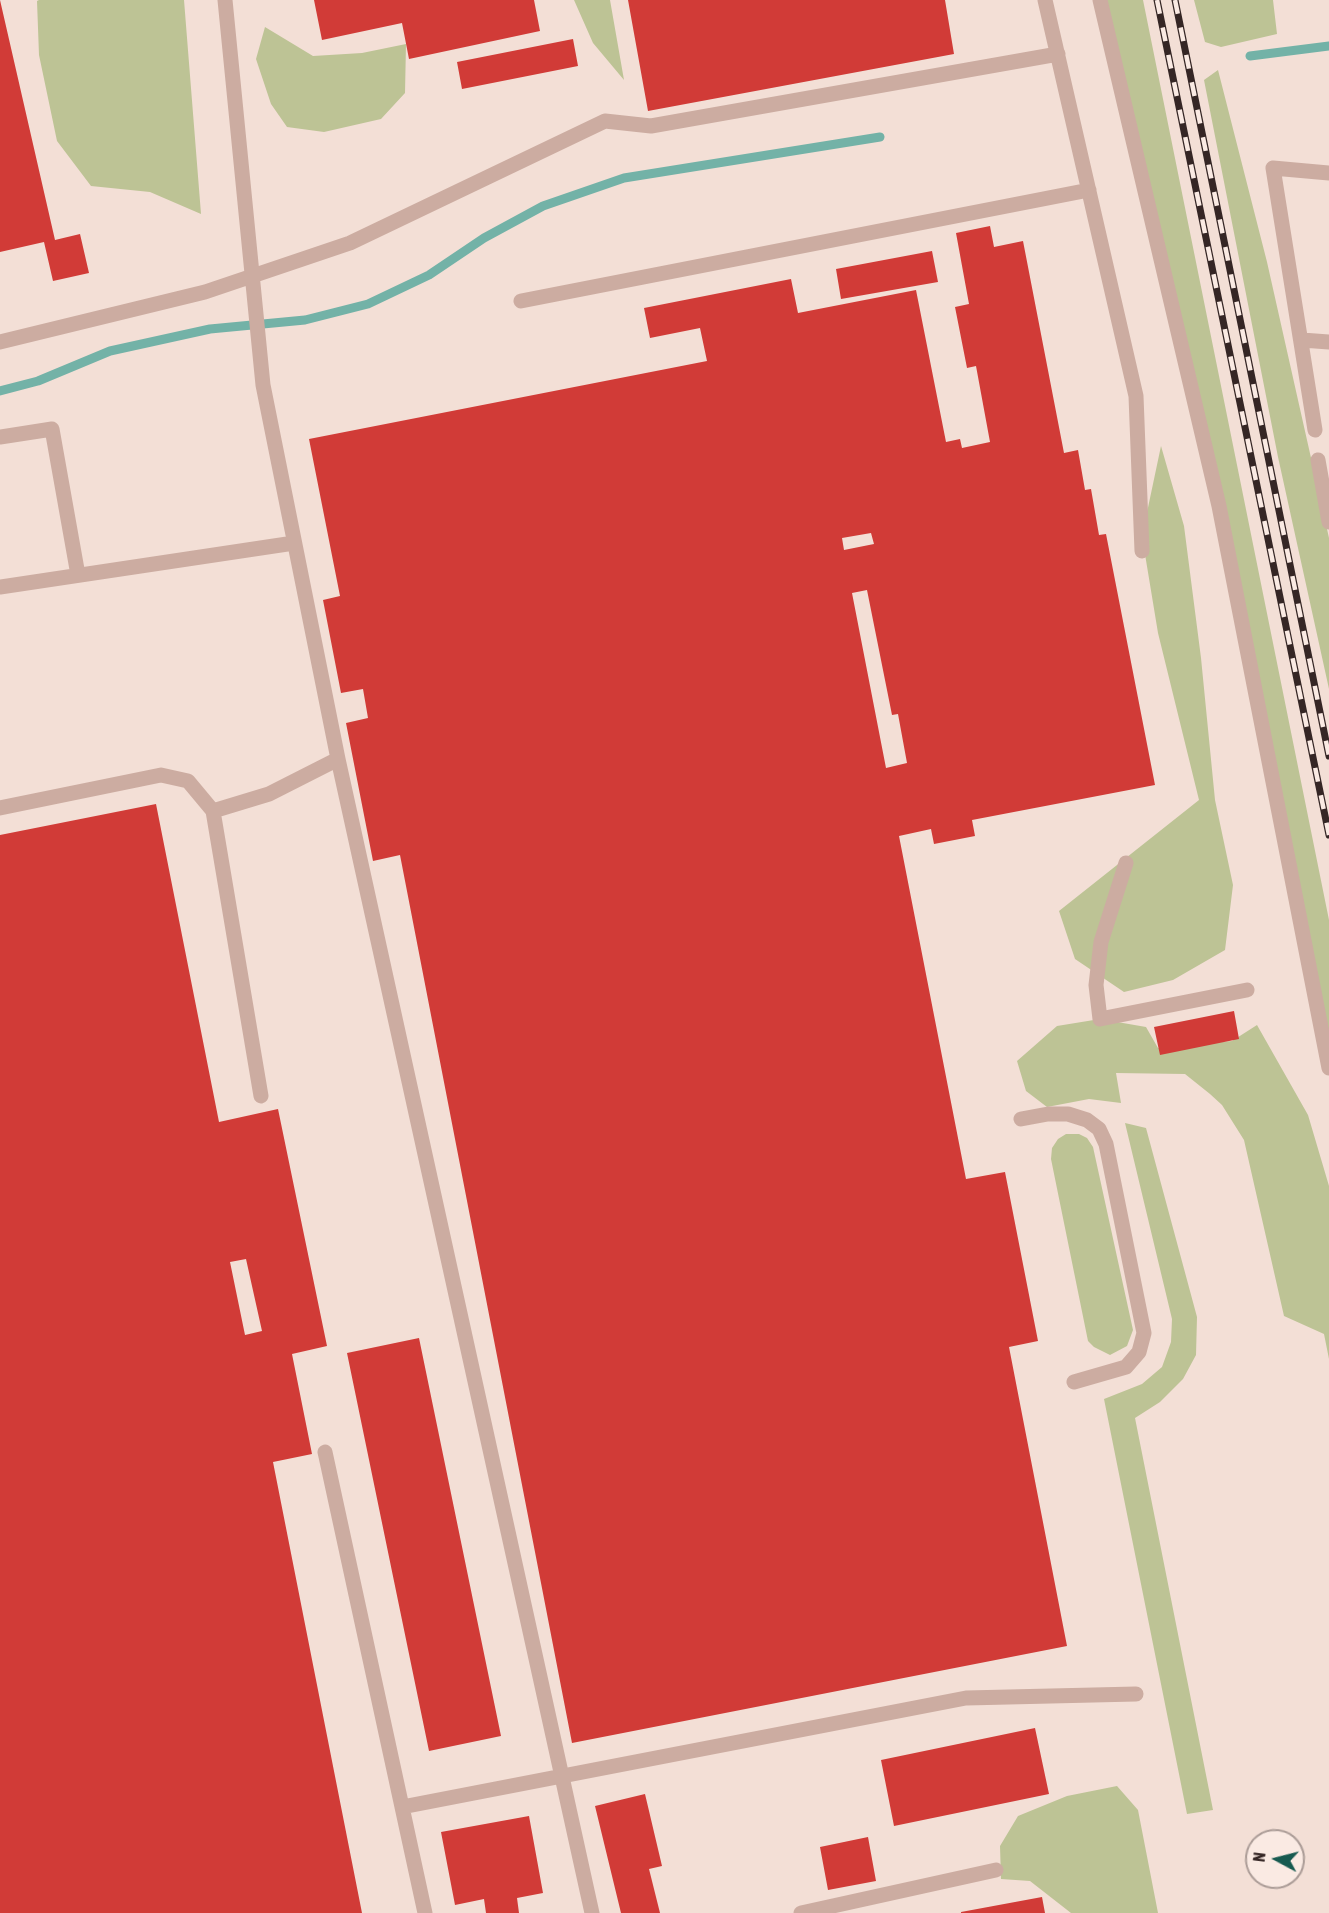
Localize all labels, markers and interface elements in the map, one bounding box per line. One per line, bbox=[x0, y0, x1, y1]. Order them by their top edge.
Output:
north arrow bbox=[1245, 1829, 1305, 1889]
text: N bbox=[1250, 1851, 1269, 1863]

